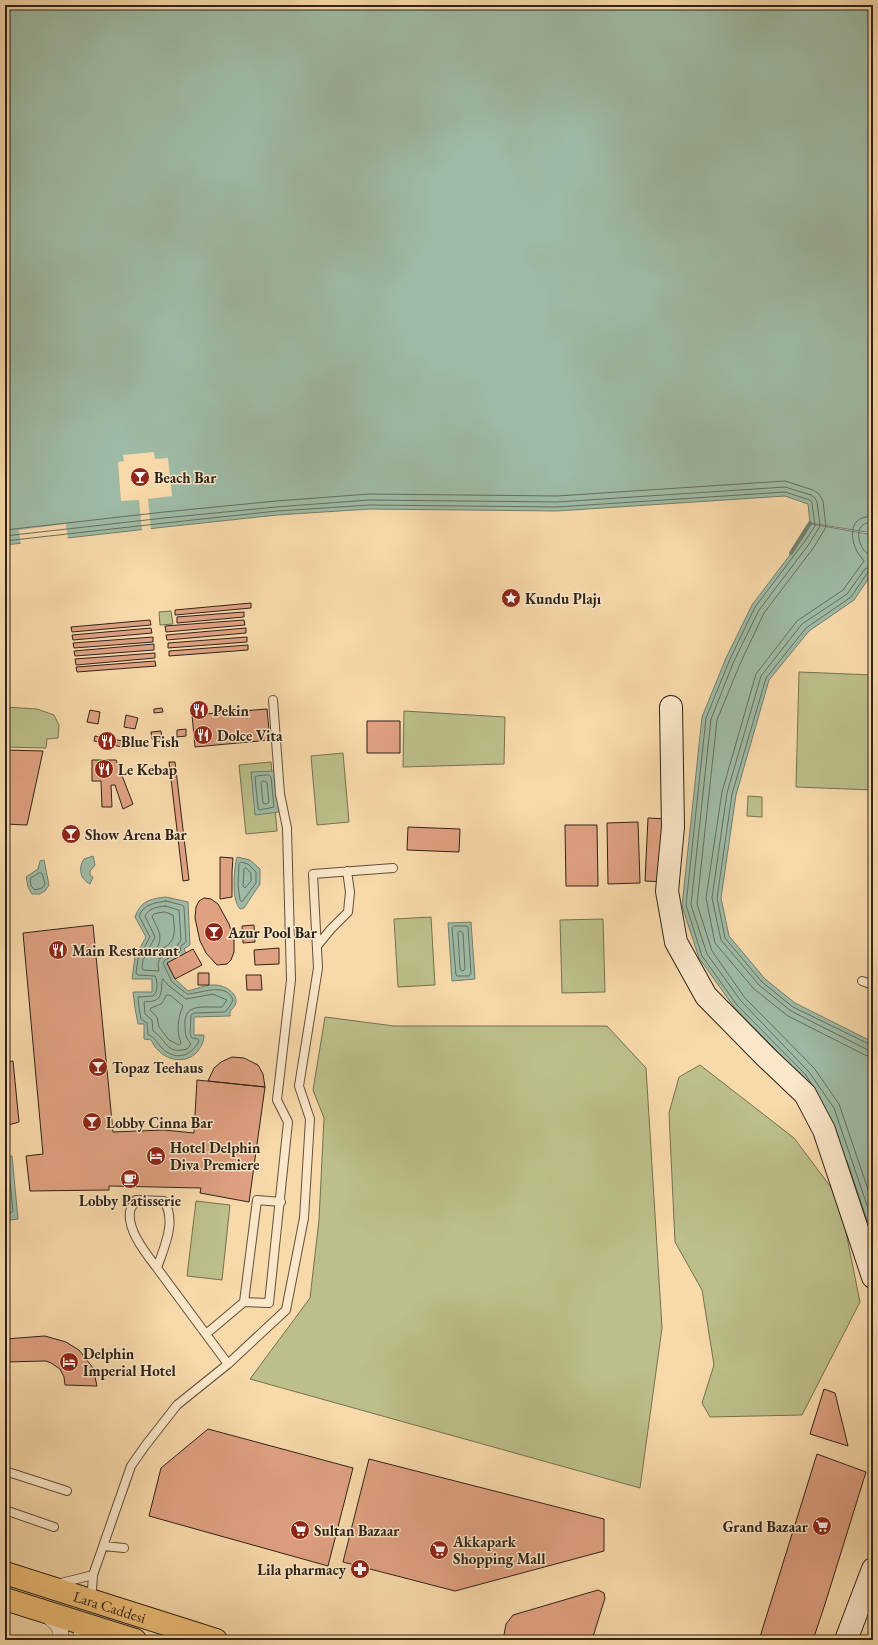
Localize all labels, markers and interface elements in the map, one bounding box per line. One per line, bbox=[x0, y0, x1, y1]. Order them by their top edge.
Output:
bar icon: Beach Bar bbox=[129, 466, 151, 488]
place label: Beach Bar bbox=[154, 468, 217, 487]
place icon: Kundu Plajı bbox=[500, 587, 522, 609]
place label: Kundu Plajı bbox=[525, 589, 602, 608]
restaurant icon: Pekin bbox=[188, 699, 210, 721]
place label: Pekin bbox=[213, 701, 250, 720]
restaurant icon: Dolce Vita bbox=[192, 724, 214, 746]
place label: Dolce Vita bbox=[217, 726, 283, 745]
restaurant icon: Blue Fish bbox=[96, 730, 118, 752]
place label: Blue Fish bbox=[121, 732, 180, 751]
restaurant icon: Le Kebap bbox=[93, 758, 115, 780]
place label: Le Kebap bbox=[118, 760, 177, 779]
bar icon: Show Arena Bar bbox=[60, 823, 82, 845]
place label: Show Arena Bar bbox=[85, 825, 188, 844]
bar icon: Azur Pool Bar bbox=[203, 921, 225, 943]
place label: Azur Pool Bar bbox=[227, 923, 318, 942]
restaurant icon: Main Restaurant bbox=[47, 939, 69, 961]
place label: Main Restaurant bbox=[72, 941, 179, 960]
bar icon: Topaz Teehaus bbox=[87, 1056, 109, 1078]
place label: Topaz Teehaus bbox=[112, 1058, 203, 1077]
bar icon: Lobby Cinna Bar bbox=[81, 1111, 103, 1133]
place label: Lobby Cinna Bar bbox=[106, 1113, 214, 1132]
place label: Hotel Delphin Diva Premiere bbox=[170, 1138, 261, 1174]
hotel icon: Hotel Delphin Diva Premiere bbox=[145, 1145, 167, 1167]
cafe icon: Lobby Patisserie bbox=[119, 1168, 141, 1190]
place label: Lobby Patisserie bbox=[79, 1191, 181, 1210]
place label: Delphin Imperial Hotel bbox=[83, 1344, 176, 1380]
hotel icon: Delphin Imperial Hotel bbox=[58, 1351, 80, 1373]
supermarket icon: Grand Bazaar bbox=[811, 1515, 833, 1537]
place label: Grand Bazaar bbox=[723, 1517, 809, 1536]
supermarket icon: Sultan Bazaar bbox=[289, 1519, 311, 1541]
place label: Sultan Bazaar bbox=[314, 1521, 400, 1540]
place label: Akkapark Shopping Mall bbox=[452, 1532, 546, 1568]
supermarket icon: Akkapark Shopping Mall bbox=[428, 1539, 450, 1561]
pharmacy icon: Lila pharmacy bbox=[349, 1558, 371, 1580]
place label: Lila pharmacy bbox=[257, 1560, 347, 1579]
street label: Lara Caddesi bbox=[71, 1586, 149, 1627]

